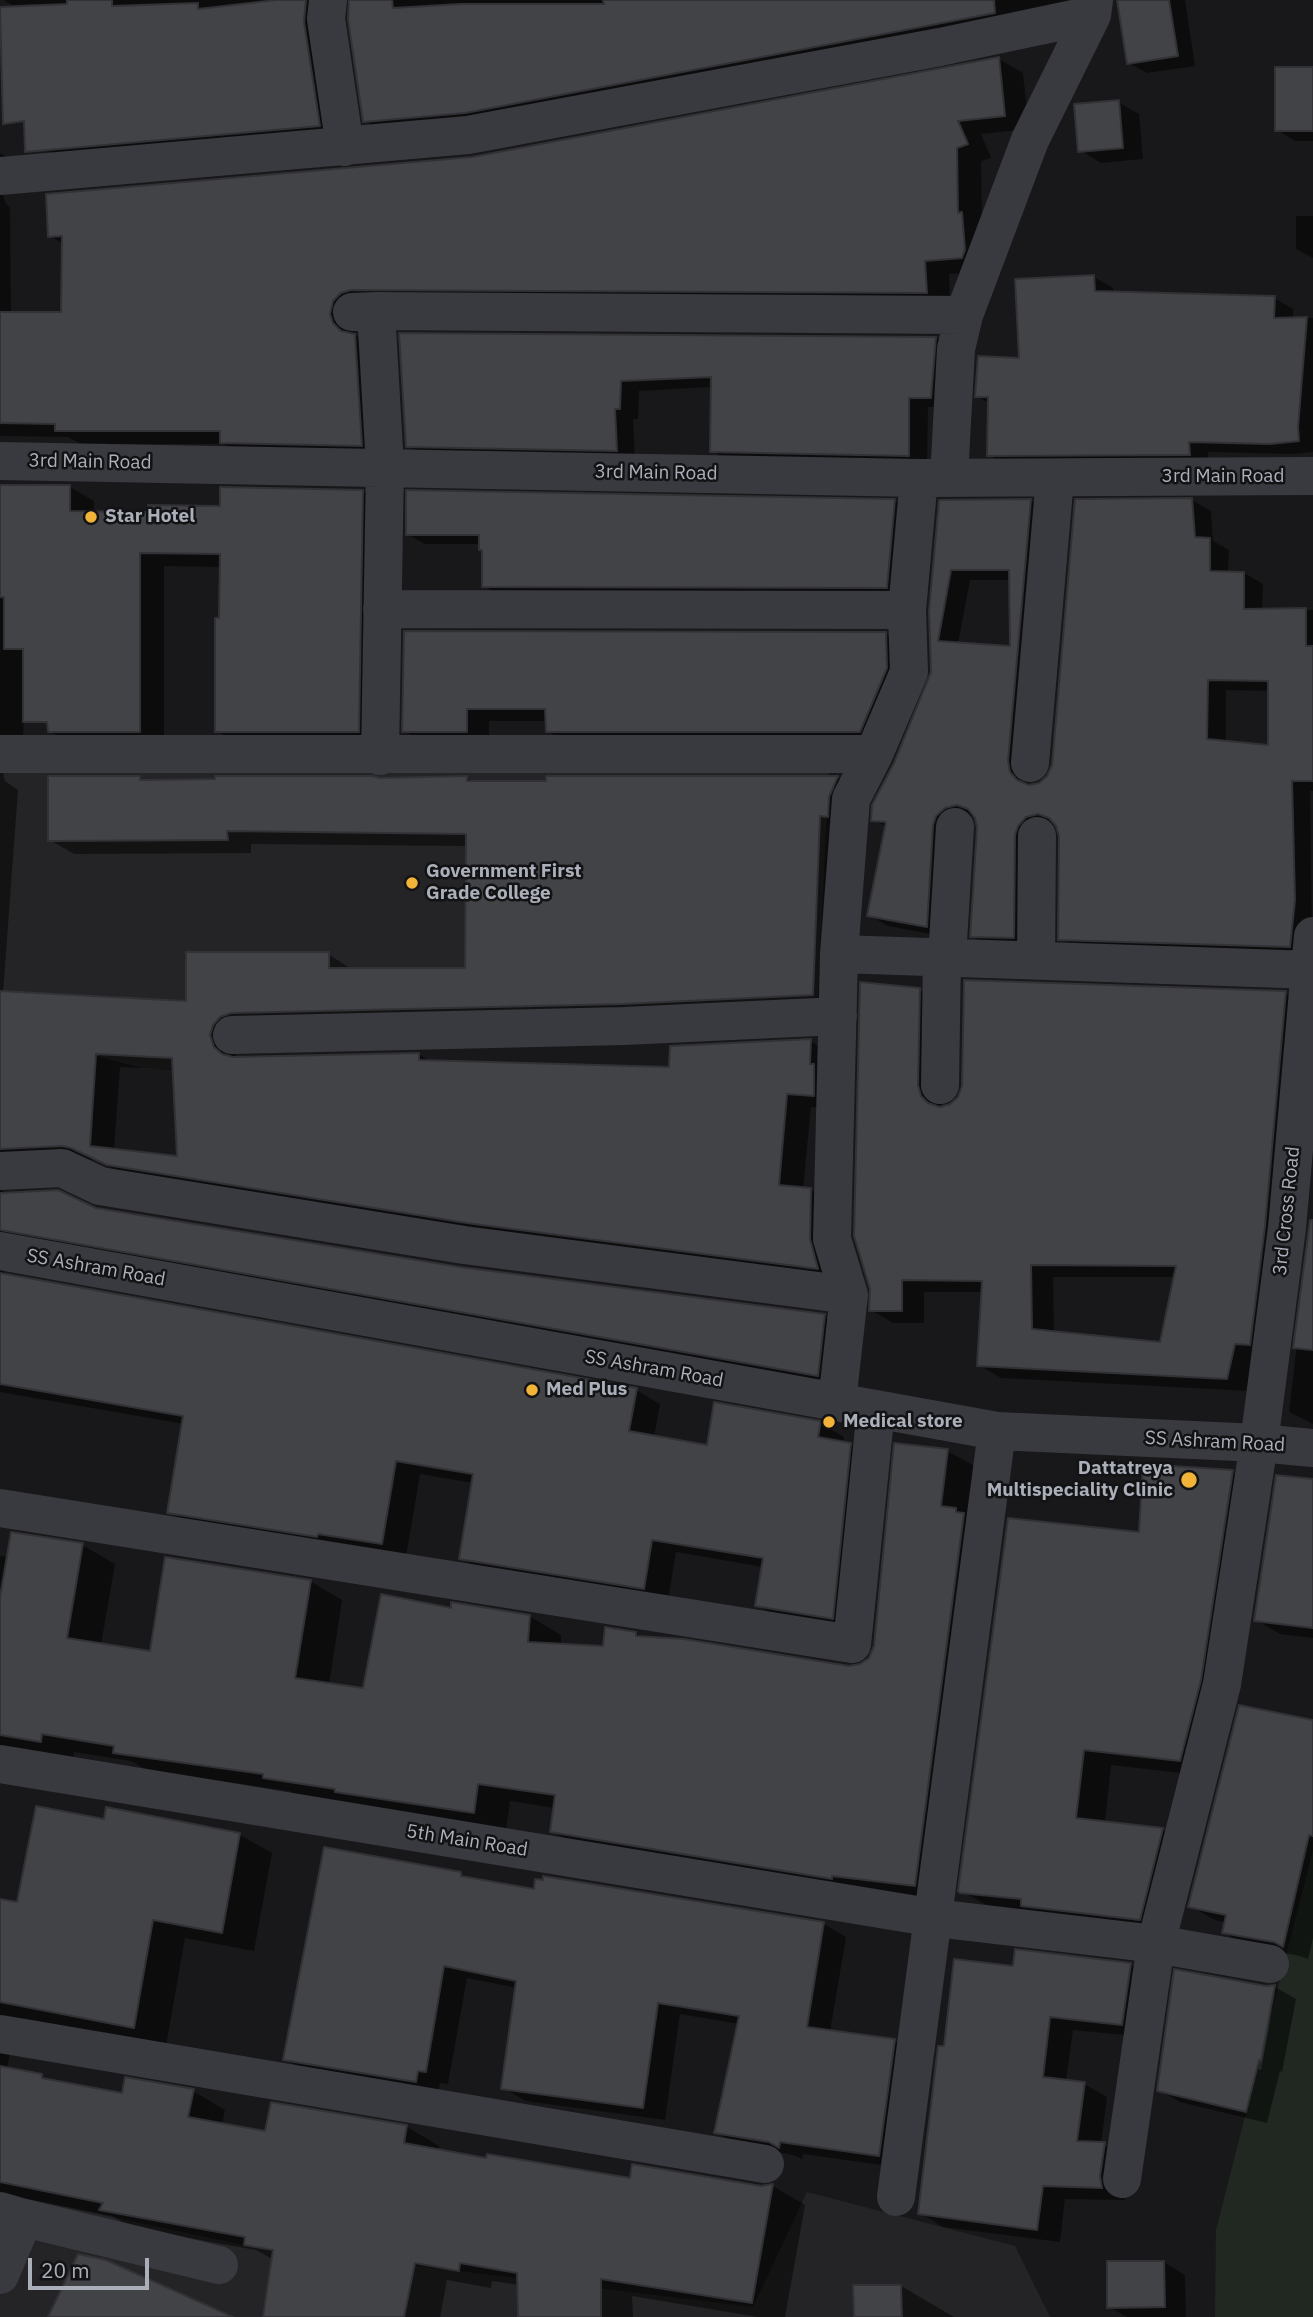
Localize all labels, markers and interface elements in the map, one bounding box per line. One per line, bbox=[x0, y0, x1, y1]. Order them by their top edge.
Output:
street label: 3rd Main Road bbox=[28, 450, 152, 474]
street label: 3rd Main Road bbox=[594, 461, 718, 485]
street label: 3rd Main Road bbox=[1161, 466, 1285, 488]
place label: Star Hotel bbox=[105, 506, 195, 528]
marker: Star Hotel bbox=[83, 509, 99, 525]
place label: Government First Grade College bbox=[426, 861, 582, 905]
marker: Government First Grade College bbox=[404, 875, 420, 891]
street label: 3rd Cross Road bbox=[1269, 1145, 1305, 1277]
street label: SS Ashram Road bbox=[25, 1245, 167, 1291]
street label: SS Ashram Road bbox=[583, 1346, 725, 1392]
place label: Med Plus bbox=[546, 1379, 627, 1401]
marker: Med Plus bbox=[524, 1382, 540, 1398]
place label: Medical store bbox=[843, 1411, 963, 1433]
marker: Medical store bbox=[821, 1414, 837, 1430]
street label: SS Ashram Road bbox=[1144, 1427, 1286, 1457]
place label: Dattatreya Multispeciality Clinic bbox=[987, 1458, 1173, 1502]
marker: Dattatreya Multispeciality Clinic bbox=[1179, 1470, 1199, 1490]
street label: 5th Main Road bbox=[405, 1820, 529, 1862]
scale bar bbox=[32, 2244, 152, 2288]
text: 20 m bbox=[41, 2256, 90, 2284]

